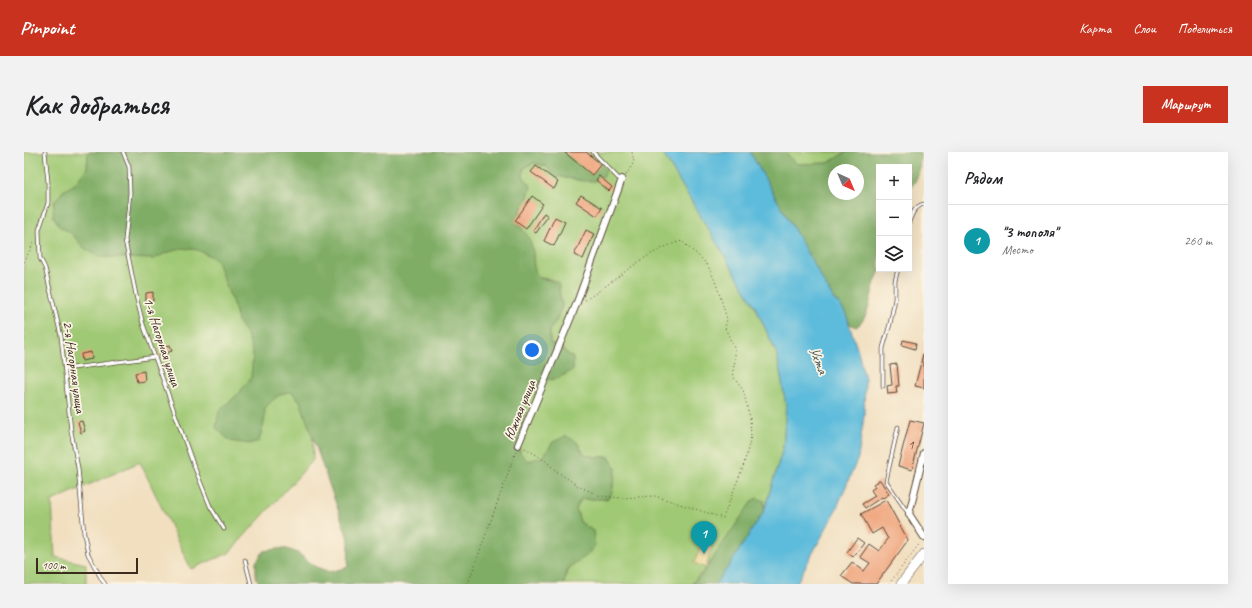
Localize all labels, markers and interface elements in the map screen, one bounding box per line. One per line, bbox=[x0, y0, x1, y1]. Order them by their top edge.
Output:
text: Pinpoint bbox=[20, 16, 74, 40]
text: Карта bbox=[1079, 20, 1111, 37]
text: Слои bbox=[1133, 20, 1156, 37]
text: Поделиться bbox=[1178, 20, 1232, 37]
button: Маршрут bbox=[1143, 86, 1228, 123]
text: Как добраться bbox=[24, 87, 169, 122]
north arrow bbox=[828, 164, 864, 200]
map controls bbox=[876, 164, 912, 272]
button: + bbox=[876, 164, 912, 200]
text: Рядом bbox=[964, 168, 1002, 189]
button: − bbox=[876, 200, 912, 236]
text: "3 тополя" bbox=[1002, 223, 1057, 242]
text: 1 bbox=[974, 233, 980, 249]
text: 260 m bbox=[1184, 233, 1212, 249]
button: layers bbox=[876, 236, 912, 272]
text: Место bbox=[1002, 242, 1033, 258]
street label: 1-я Нагорная улица bbox=[140, 295, 185, 390]
street label: 2-я Нагорная улица bbox=[59, 320, 89, 415]
your location bbox=[522, 340, 542, 360]
water label: Ухта bbox=[804, 343, 833, 378]
street label: Южная улица bbox=[500, 376, 540, 442]
house number: 1 bbox=[908, 437, 914, 453]
pin: 1 bbox=[691, 521, 717, 554]
scale bar bbox=[36, 556, 138, 575]
text: 100 m bbox=[42, 558, 66, 572]

